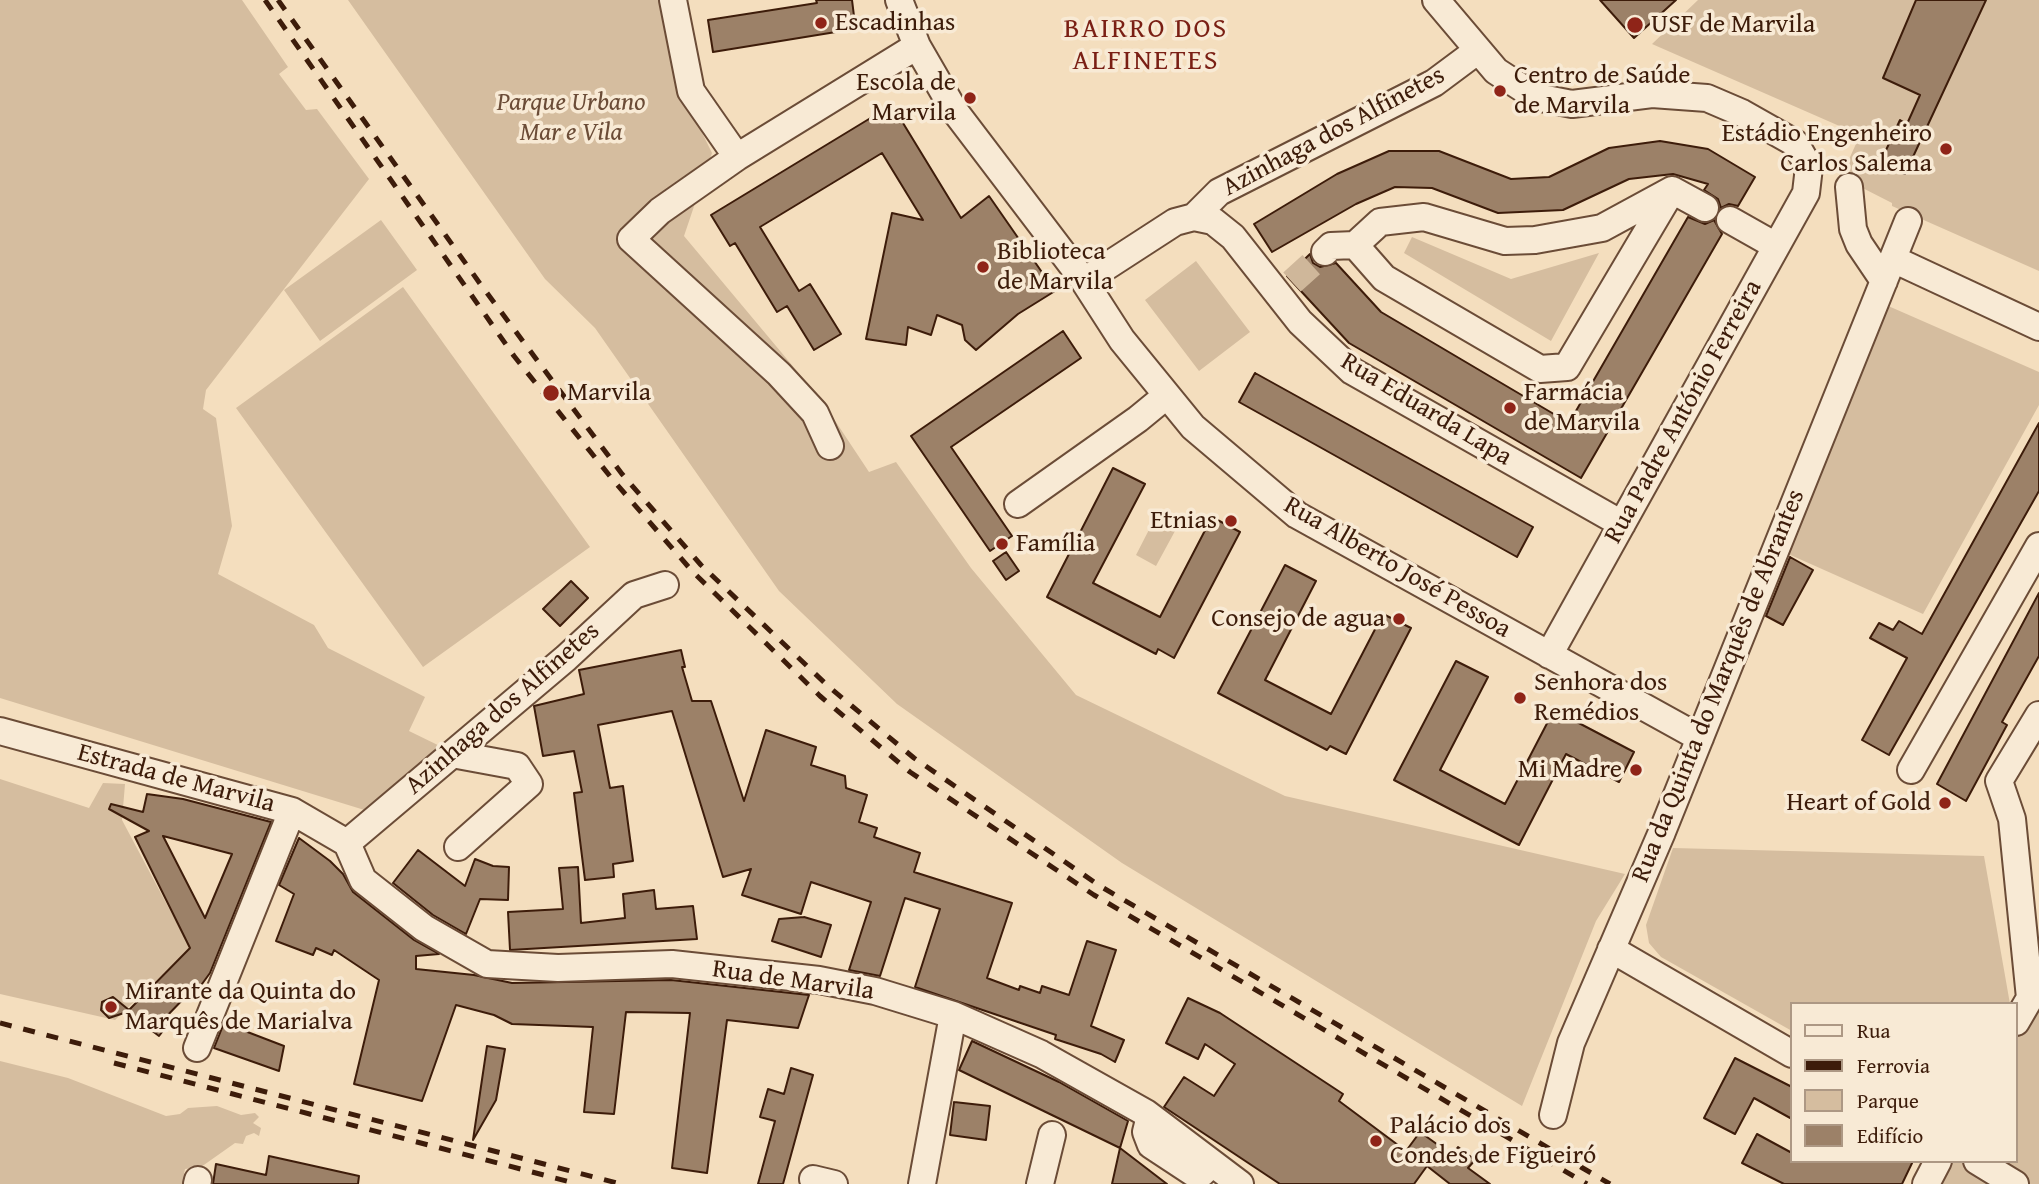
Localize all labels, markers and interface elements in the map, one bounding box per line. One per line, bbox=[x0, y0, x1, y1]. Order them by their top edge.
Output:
place label: Escadinhas bbox=[835, 7, 955, 39]
place label: USF de Marvila bbox=[1651, 9, 1815, 41]
district label: BAIRRO DOS ALFINETES bbox=[1065, 13, 1227, 79]
marker: Escadinhas bbox=[813, 15, 829, 31]
marker: USF de Marvila bbox=[1625, 15, 1645, 35]
street label: Azinhaga dos Alfinetes bbox=[1218, 60, 1450, 204]
place label: Centro de Saúde de Marvila bbox=[1514, 60, 1690, 122]
place label: Escola de Marvila bbox=[856, 67, 956, 128]
marker: Centro de Saúde de Marvila bbox=[1492, 83, 1508, 99]
park label: Parque Urbano Mar e Vila bbox=[497, 87, 645, 148]
marker: Escola de Marvila bbox=[962, 90, 978, 106]
place label: Estádio Engenheiro Carlos Salema bbox=[1722, 118, 1932, 180]
marker: Estádio Engenheiro Carlos Salema bbox=[1938, 141, 1954, 157]
place label: Biblioteca de Marvila bbox=[997, 236, 1113, 298]
marker: Biblioteca de Marvila bbox=[975, 259, 991, 275]
street label: Rua Padre António Ferreira bbox=[1599, 275, 1769, 549]
street label: Rua Eduarda Lapa bbox=[1335, 347, 1517, 473]
place label: Marvila bbox=[567, 377, 651, 409]
place label: Farmácia de Marvila bbox=[1524, 377, 1640, 438]
marker: Marvila bbox=[541, 383, 561, 403]
marker: Farmácia de Marvila bbox=[1502, 400, 1518, 416]
street label: Rua da Quinta do Marquês de Abrantes bbox=[1626, 485, 1812, 887]
street label: Rua Alberto José Pessoa bbox=[1278, 490, 1516, 646]
place label: Etnias bbox=[1150, 505, 1217, 537]
marker: Etnias bbox=[1223, 513, 1239, 529]
place label: Família bbox=[1016, 528, 1095, 560]
marker: Família bbox=[994, 536, 1010, 552]
place label: Consejo de agua bbox=[1211, 603, 1385, 635]
marker: Consejo de agua bbox=[1391, 611, 1407, 627]
street label: Azinhaga dos Alfinetes bbox=[399, 616, 607, 802]
place label: Senhora dos Remédios bbox=[1534, 667, 1667, 728]
marker: Senhora dos Remédios bbox=[1512, 690, 1528, 706]
street label: Estrada de Marvila bbox=[74, 738, 278, 820]
place label: Mi Madre bbox=[1518, 754, 1622, 786]
marker: Mi Madre bbox=[1628, 762, 1644, 778]
place label: Heart of Gold bbox=[1787, 787, 1931, 819]
marker: Heart of Gold bbox=[1937, 795, 1953, 811]
street label: Rua de Marvila bbox=[710, 954, 876, 1008]
place label: Mirante da Quinta do Marquês de Marialva bbox=[125, 976, 356, 1038]
marker: Mirante da Quinta do Marquês de Marialva bbox=[103, 999, 119, 1015]
legend bbox=[1790, 1002, 2018, 1163]
text: Rua bbox=[1857, 1015, 1890, 1046]
text: Ferrovia bbox=[1857, 1050, 1930, 1081]
text: Parque bbox=[1857, 1085, 1919, 1116]
place label: Palácio dos Condes de Figueiró bbox=[1390, 1110, 1596, 1172]
text: Edifício bbox=[1857, 1120, 1923, 1151]
marker: Palácio dos Condes de Figueiró bbox=[1368, 1133, 1384, 1149]

